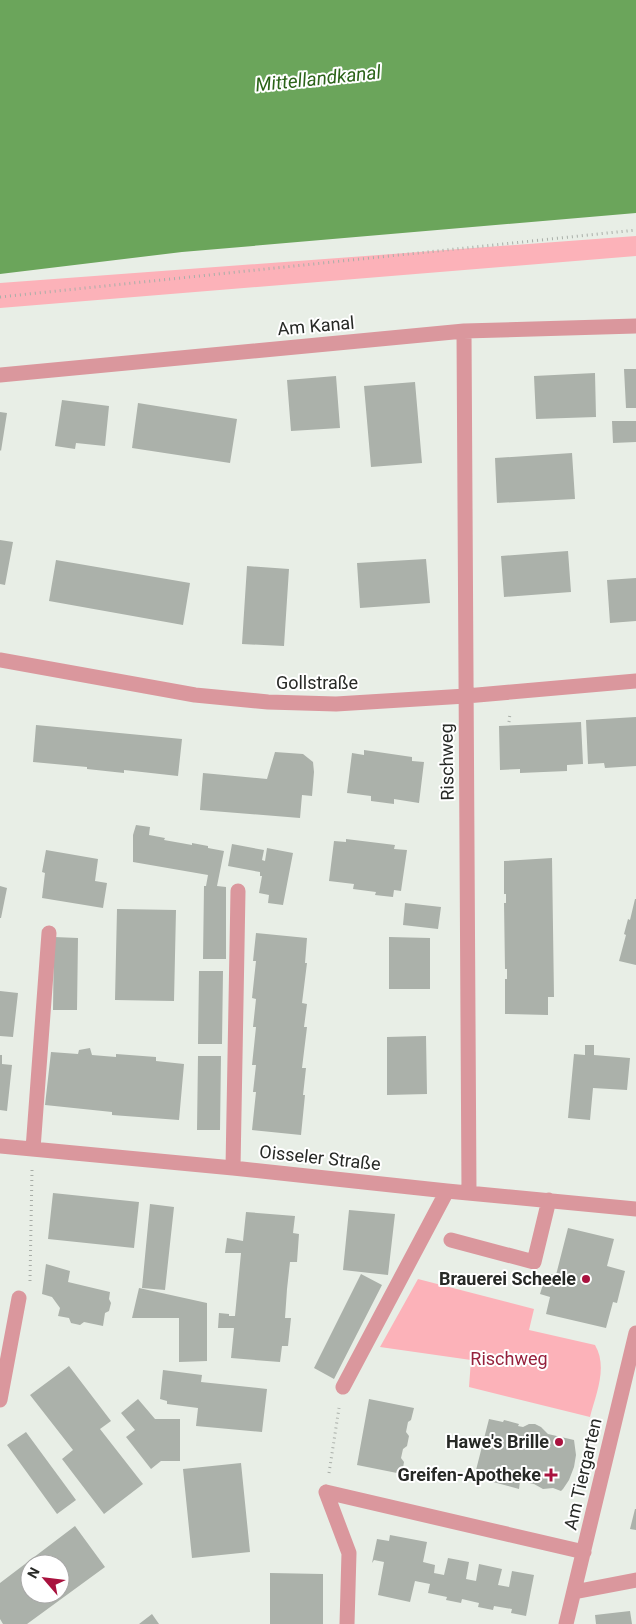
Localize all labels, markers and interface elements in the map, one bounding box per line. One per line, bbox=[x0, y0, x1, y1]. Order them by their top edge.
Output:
water label: Mittellandkanal bbox=[254, 60, 382, 97]
street label: Am Kanal bbox=[277, 312, 355, 339]
street label: Gollstraße bbox=[276, 672, 358, 693]
street label: Rischweg bbox=[435, 723, 458, 801]
street label: Oisseler Straße bbox=[258, 1141, 382, 1174]
place label: Brauerei Scheele bbox=[439, 1268, 576, 1289]
marker: Brauerei Scheele bbox=[580, 1273, 592, 1285]
park label: Rischweg bbox=[470, 1348, 548, 1369]
street label: Am Tiergarten bbox=[559, 1416, 606, 1532]
place label: Hawe's Brille bbox=[446, 1431, 549, 1452]
marker: Hawe's Brille bbox=[553, 1436, 565, 1448]
place label: Greifen-Apotheke bbox=[398, 1464, 541, 1485]
marker: Greifen-Apotheke bbox=[545, 1469, 557, 1481]
north arrow bbox=[20, 1554, 70, 1604]
text: N bbox=[24, 1565, 43, 1581]

